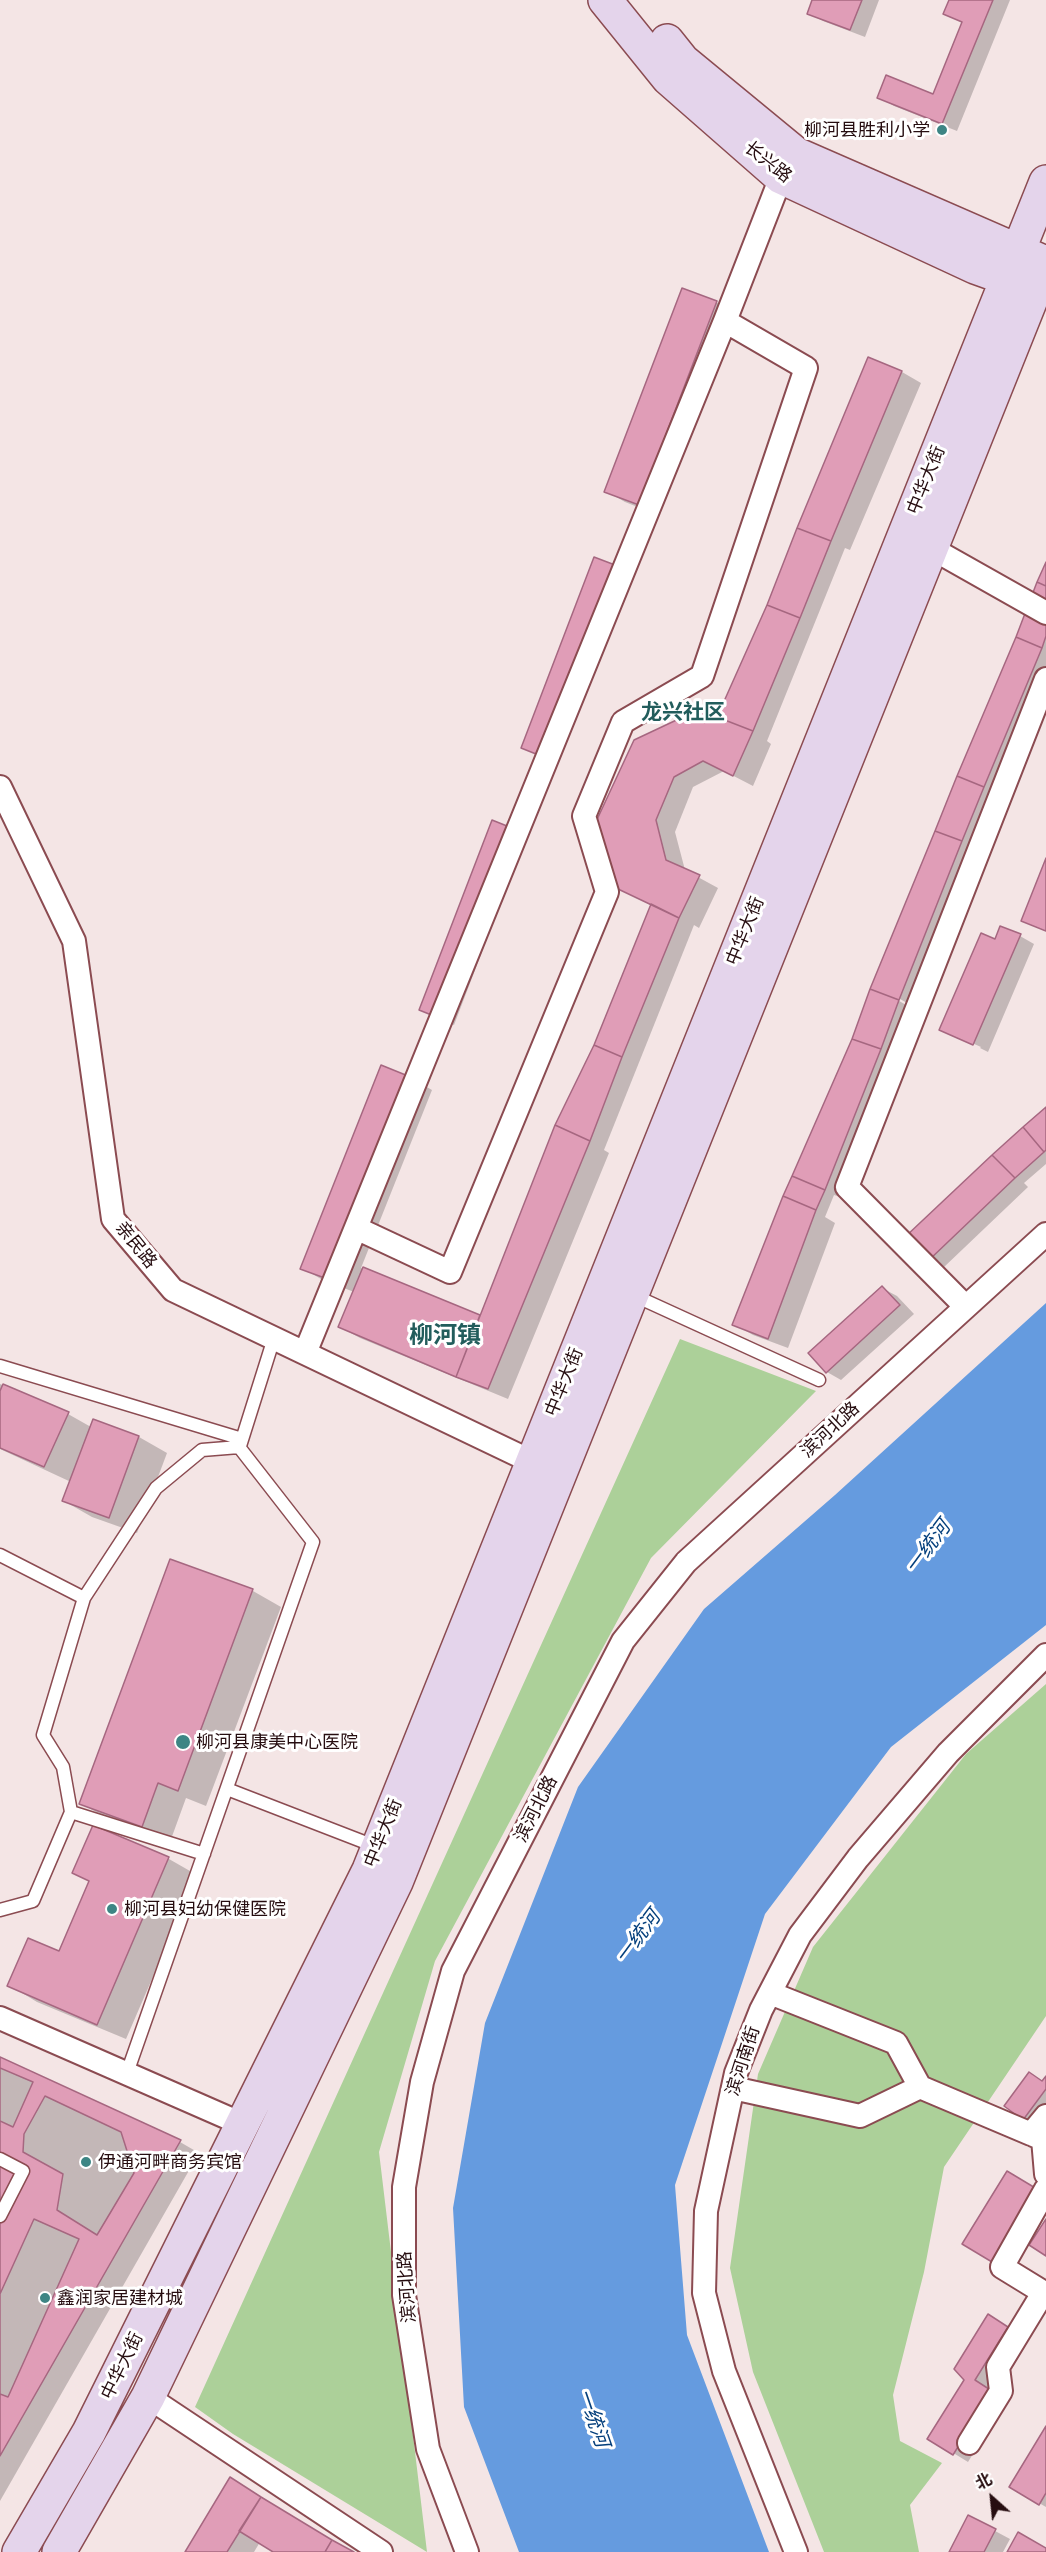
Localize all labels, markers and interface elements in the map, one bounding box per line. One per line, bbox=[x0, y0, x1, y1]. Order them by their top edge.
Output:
place label: 柳河县胜利小学 bbox=[804, 119, 930, 141]
marker: 柳河县胜利小学 bbox=[935, 123, 949, 137]
street label: 长兴路 bbox=[740, 137, 796, 187]
street label: 中华大街 bbox=[903, 443, 949, 517]
district label: 龙兴社区 bbox=[641, 700, 725, 726]
street label: 中华大街 bbox=[722, 894, 768, 968]
street label: 亲民路 bbox=[111, 1217, 161, 1273]
district label: 柳河镇 bbox=[409, 1322, 481, 1350]
street label: 中华大街 bbox=[541, 1345, 587, 1419]
street label: 滨河北路 bbox=[796, 1398, 864, 1462]
water label: 一统河 bbox=[900, 1516, 956, 1578]
place label: 柳河县康美中心医院 bbox=[196, 1731, 358, 1753]
marker: 柳河县康美中心医院 bbox=[174, 1733, 192, 1751]
street label: 滨河北路 bbox=[510, 1772, 562, 1846]
street label: 中华大街 bbox=[360, 1796, 406, 1870]
place label: 柳河县妇幼保健医院 bbox=[124, 1898, 286, 1920]
marker: 柳河县妇幼保健医院 bbox=[105, 1902, 119, 1916]
water label: 一统河 bbox=[610, 1906, 666, 1968]
street label: 滨河南街 bbox=[722, 2023, 764, 2099]
place label: 伊通河畔商务宾馆 bbox=[98, 2151, 242, 2173]
marker: 伊通河畔商务宾馆 bbox=[79, 2155, 93, 2169]
street label: 滨河北路 bbox=[394, 2250, 420, 2324]
place label: 鑫润家居建材城 bbox=[57, 2287, 183, 2309]
marker: 鑫润家居建材城 bbox=[38, 2291, 52, 2305]
street label: 中华大街 bbox=[97, 2329, 147, 2403]
water label: 一统河 bbox=[572, 2386, 614, 2450]
north arrow bbox=[962, 2468, 1022, 2528]
text: 北 bbox=[972, 2469, 995, 2494]

